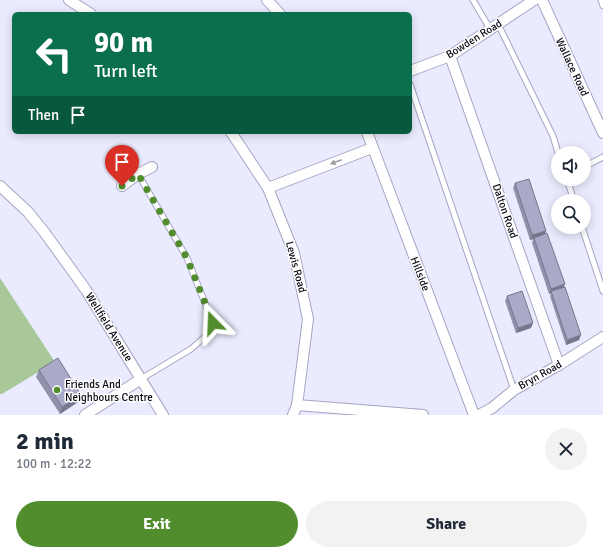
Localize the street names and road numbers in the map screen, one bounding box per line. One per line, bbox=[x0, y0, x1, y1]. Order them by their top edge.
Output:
street label: Bowden Road bbox=[444, 17, 505, 61]
street label: Wallace Road bbox=[553, 36, 591, 98]
street label: Dalton Road bbox=[490, 182, 520, 240]
street label: Lewis Road bbox=[283, 240, 309, 294]
street label: Hillside bbox=[407, 255, 433, 293]
street label: Wellfield Avenue bbox=[83, 290, 135, 364]
street label: Bryn Road bbox=[516, 358, 564, 392]

